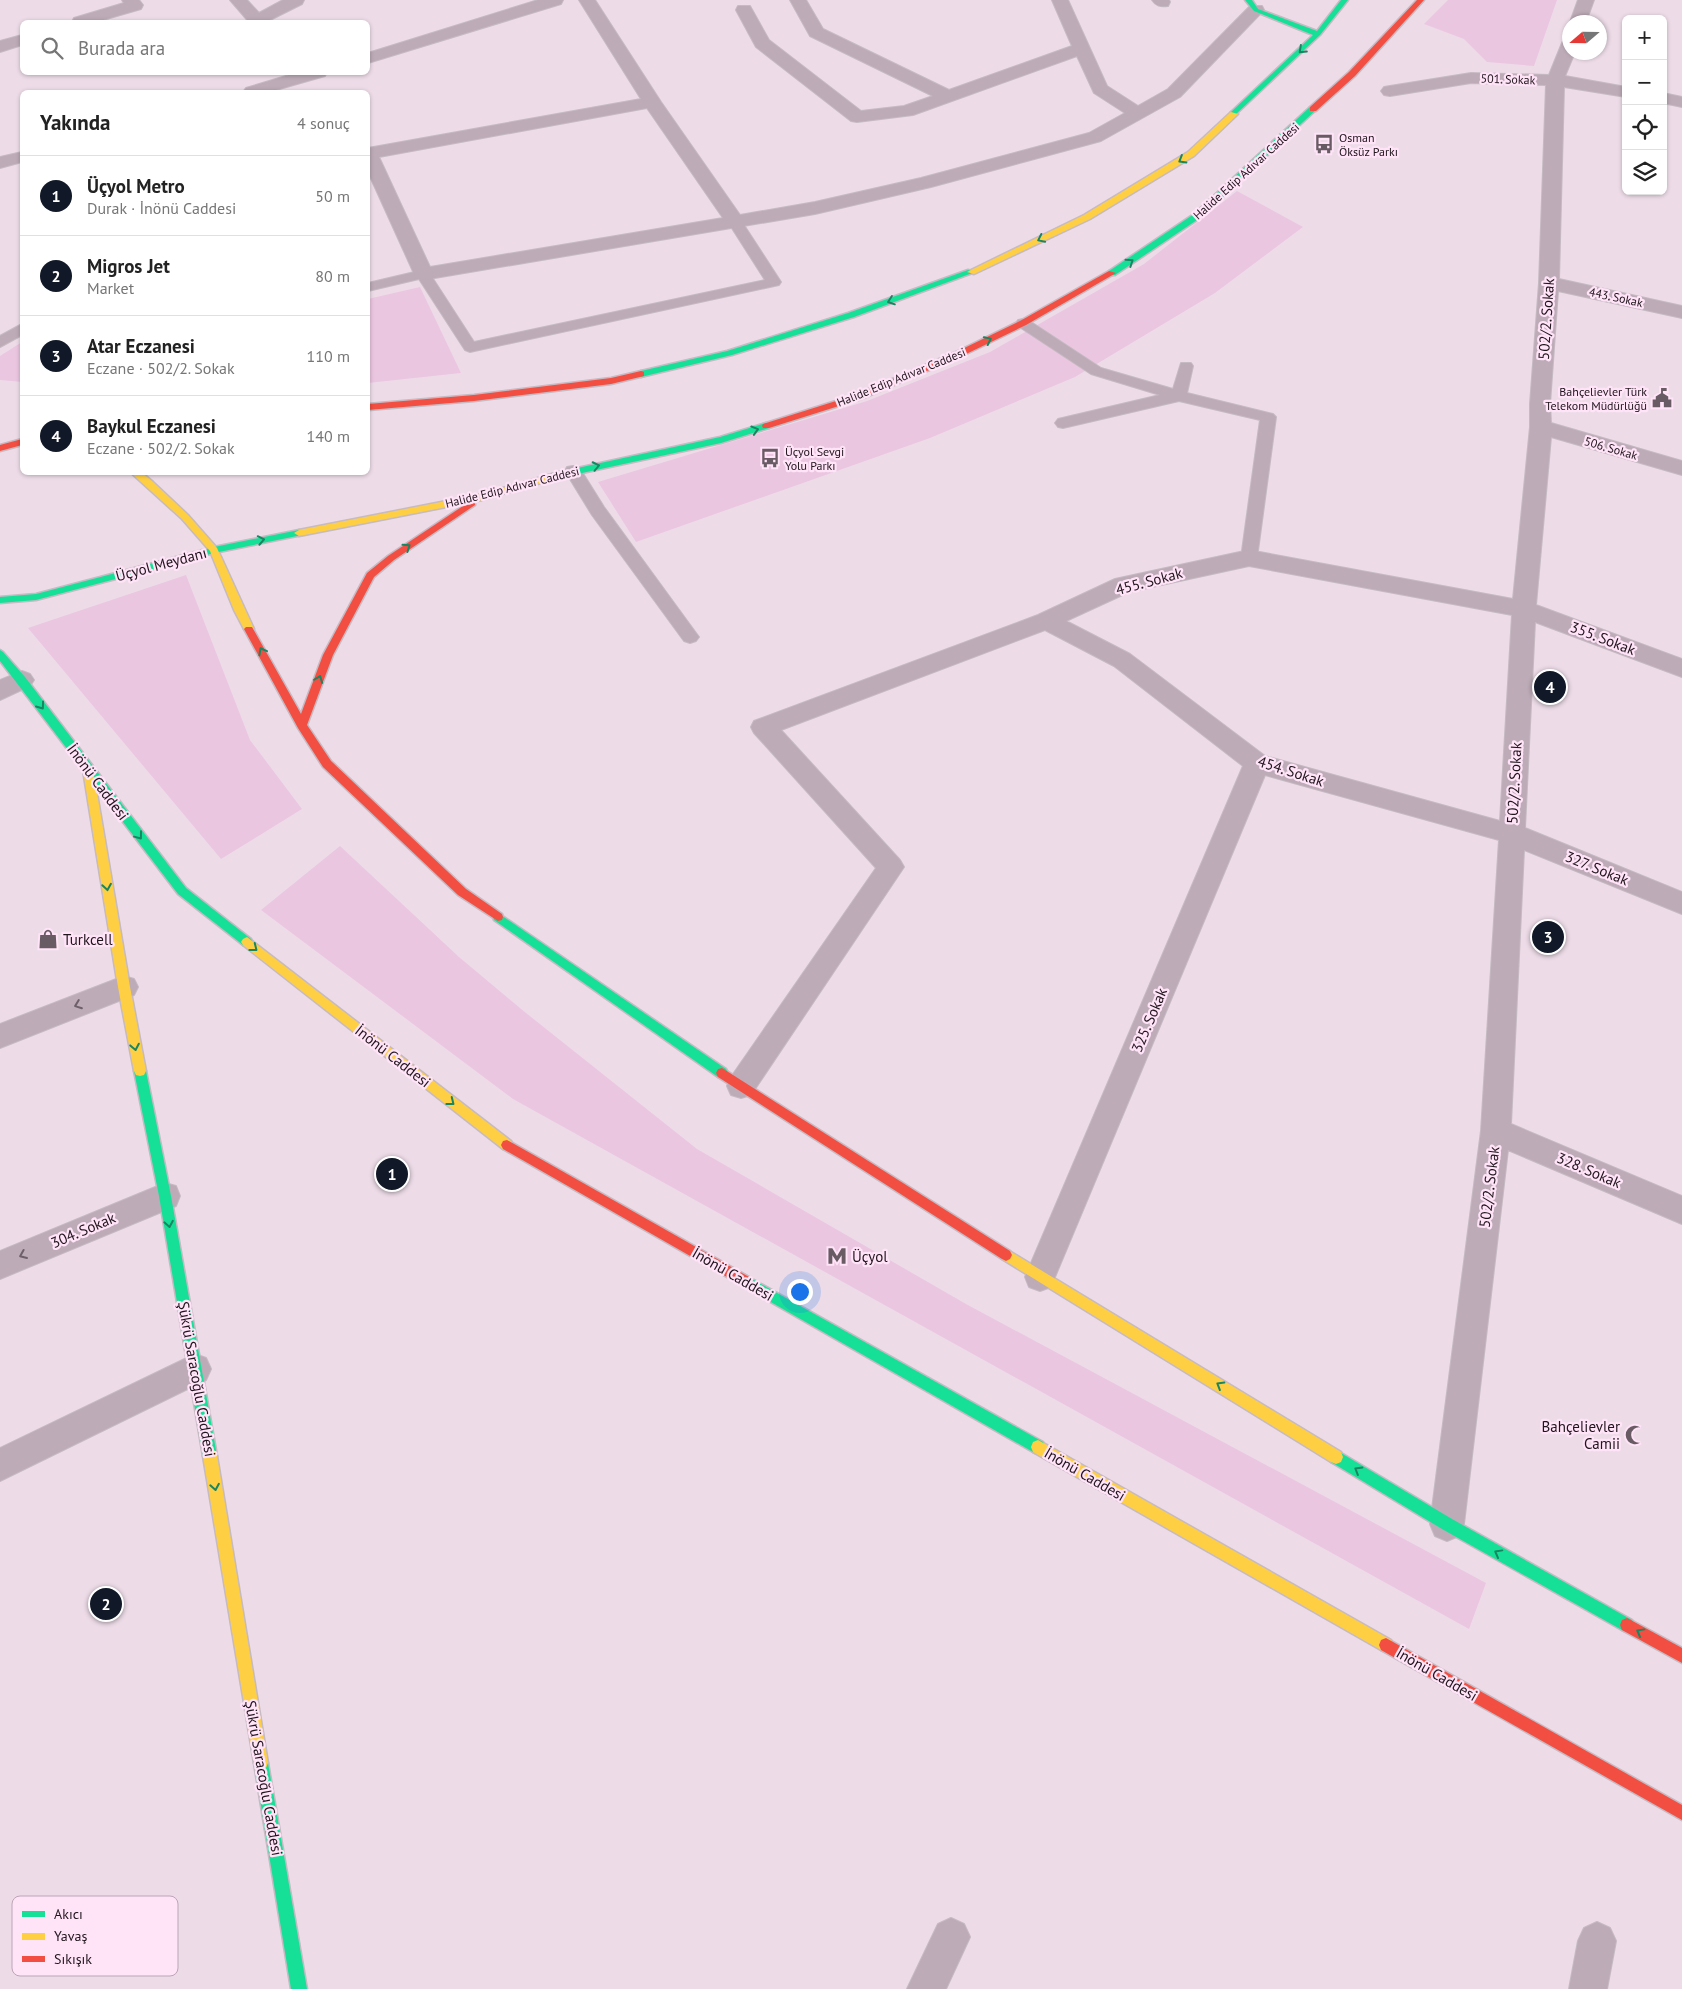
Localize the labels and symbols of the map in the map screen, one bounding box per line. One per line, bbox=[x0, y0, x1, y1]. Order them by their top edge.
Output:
north arrow bbox=[1562, 15, 1607, 60]
one-way arrow bbox=[1298, 44, 1307, 53]
street label: 501. Sokak bbox=[1480, 71, 1536, 87]
street label: Halide Edip Adıvar Caddesi bbox=[1190, 119, 1302, 223]
place label: Osman Öksüz Parkı bbox=[1339, 130, 1398, 159]
bus stop icon: Osman Öksüz Parkı bbox=[1313, 133, 1335, 155]
one-way arrow bbox=[1179, 153, 1188, 163]
one-way arrow bbox=[1037, 233, 1046, 243]
one-way arrow bbox=[1124, 259, 1134, 268]
street label: 502/2. Sokak bbox=[1534, 277, 1558, 361]
street label: 443. Sokak bbox=[1588, 284, 1645, 310]
one-way arrow bbox=[887, 295, 896, 305]
one-way arrow bbox=[982, 336, 991, 346]
street label: Halide Edip Adıvar Caddesi bbox=[834, 344, 968, 410]
place label: Bahçelievler Türk Telekom Müdürlüğü bbox=[1545, 384, 1647, 413]
public building icon: Bahçelievler Türk Telekom Müdürlüğü bbox=[1651, 387, 1673, 409]
one-way arrow bbox=[750, 425, 758, 435]
street label: 506. Sokak bbox=[1583, 433, 1640, 463]
place label: Üçyol Sevgi Yolu Parkı bbox=[785, 444, 844, 473]
bus stop icon: Üçyol Sevgi Yolu Parkı bbox=[759, 447, 781, 469]
one-way arrow bbox=[592, 461, 601, 472]
street label: Halide Edip Adıvar Caddesi bbox=[443, 463, 581, 511]
one-way arrow bbox=[257, 535, 266, 546]
street label: Üçyol Meydanı bbox=[113, 543, 209, 585]
one-way arrow bbox=[401, 544, 411, 553]
street label: 455. Sokak bbox=[1114, 563, 1185, 599]
street label: 355. Sokak bbox=[1568, 617, 1639, 659]
one-way arrow bbox=[258, 647, 268, 656]
pin: 4 bbox=[1534, 668, 1566, 706]
one-way arrow bbox=[313, 675, 323, 684]
one-way arrow bbox=[35, 700, 44, 710]
street label: İnönü Caddesi bbox=[63, 740, 133, 824]
street label: 502/2. Sokak bbox=[1502, 741, 1526, 824]
street label: 454. Sokak bbox=[1256, 751, 1327, 791]
one-way arrow bbox=[133, 830, 142, 840]
street label: 327. Sokak bbox=[1562, 847, 1632, 890]
one-way arrow bbox=[102, 883, 112, 891]
pin: 3 bbox=[1532, 918, 1564, 956]
shop icon: Turkcell bbox=[37, 928, 59, 950]
place label: Turkcell bbox=[63, 930, 113, 949]
one-way arrow bbox=[248, 943, 257, 951]
street label: 325. Sokak bbox=[1127, 984, 1171, 1055]
one-way arrow bbox=[74, 999, 83, 1009]
street label: İnönü Caddesi bbox=[351, 1021, 435, 1091]
one-way arrow bbox=[130, 1043, 140, 1052]
one-way arrow bbox=[446, 1096, 455, 1105]
street label: 502/2. Sokak bbox=[1475, 1144, 1504, 1229]
street label: 328. Sokak bbox=[1554, 1148, 1625, 1192]
pin: 1 bbox=[376, 1155, 408, 1193]
street label: 304. Sokak bbox=[48, 1208, 119, 1252]
one-way arrow bbox=[164, 1219, 174, 1228]
street label: İnönü Caddesi bbox=[689, 1243, 777, 1305]
metro station icon: Üçyol bbox=[826, 1245, 848, 1267]
place label: Üçyol bbox=[852, 1247, 888, 1266]
one-way arrow bbox=[19, 1249, 28, 1260]
your location bbox=[787, 1279, 813, 1305]
street label: Şükrü Saracoğlu Caddesi bbox=[174, 1300, 220, 1458]
one-way arrow bbox=[1216, 1381, 1225, 1391]
place label: Bahçelievler Camii bbox=[1542, 1417, 1620, 1453]
mosque icon: Bahçelievler Camii bbox=[1624, 1424, 1646, 1446]
street label: İnönü Caddesi bbox=[1041, 1443, 1129, 1505]
one-way arrow bbox=[1355, 1466, 1364, 1476]
one-way arrow bbox=[210, 1483, 220, 1492]
one-way arrow bbox=[1494, 1549, 1503, 1559]
pin: 2 bbox=[90, 1585, 122, 1623]
one-way arrow bbox=[1636, 1629, 1645, 1639]
street label: İnönü Caddesi bbox=[1393, 1643, 1481, 1705]
street label: Şükrü Saracoğlu Caddesi bbox=[241, 1699, 287, 1857]
legend bbox=[12, 1896, 178, 1976]
text: Akıcı bbox=[54, 1905, 83, 1923]
text: Yavaş bbox=[54, 1927, 87, 1945]
text: Sıkışık bbox=[54, 1950, 92, 1968]

